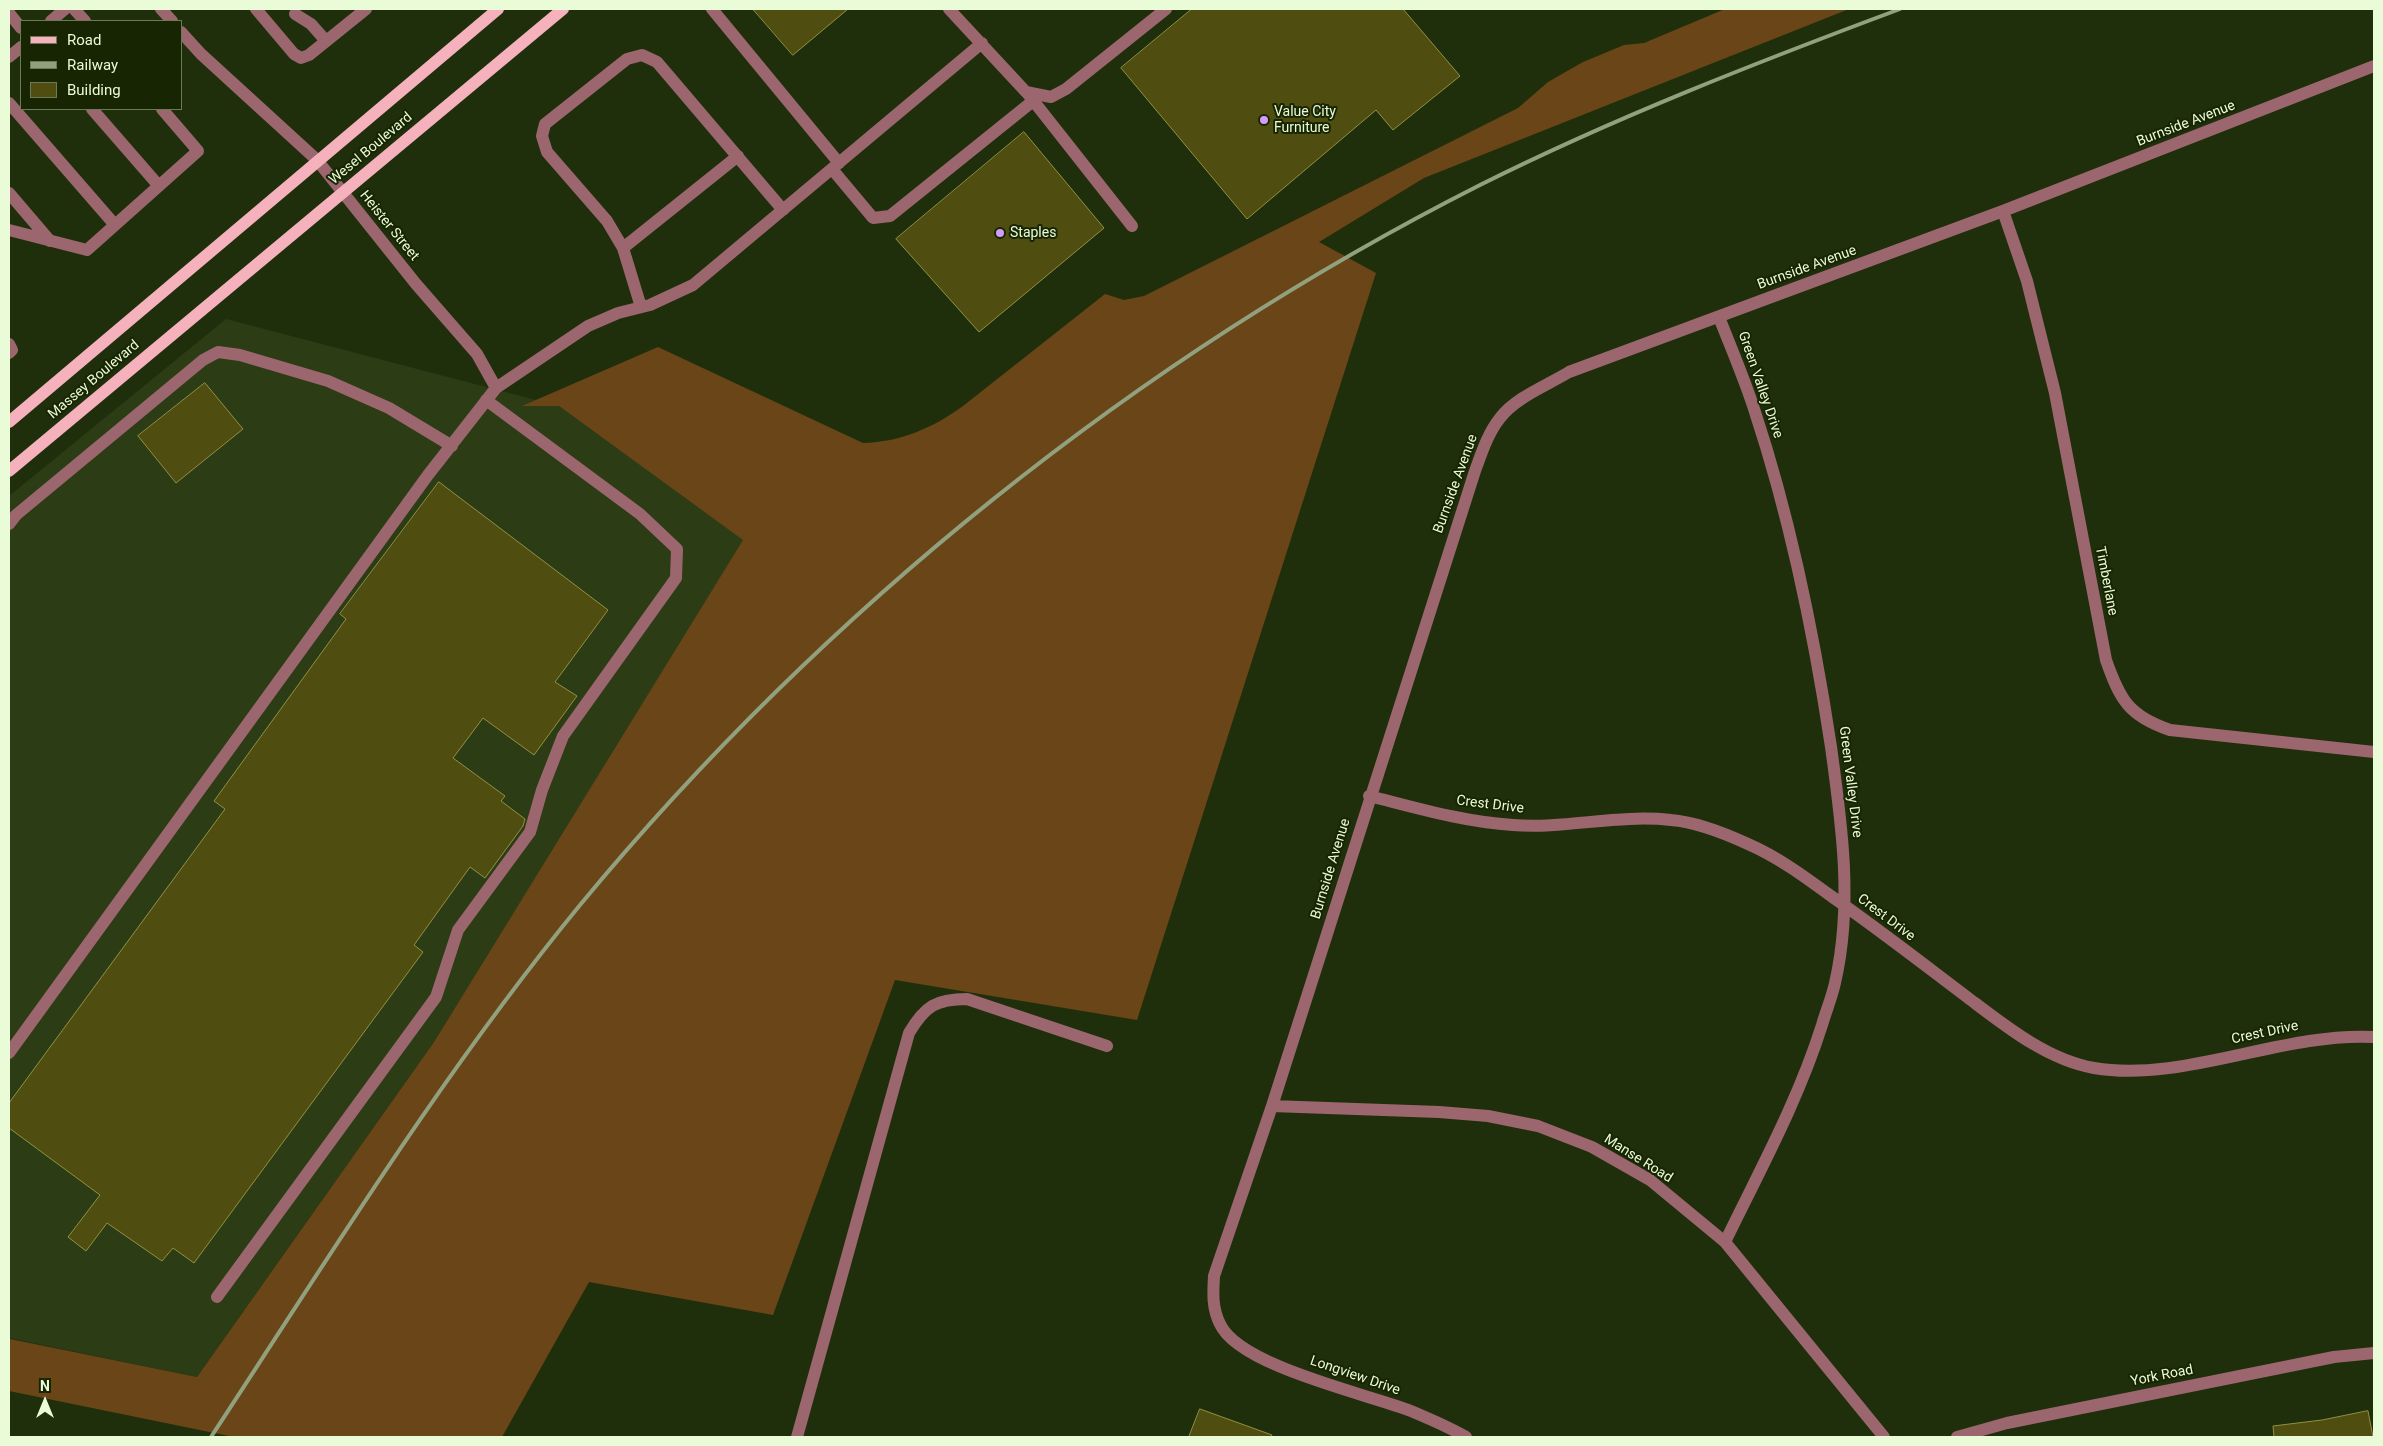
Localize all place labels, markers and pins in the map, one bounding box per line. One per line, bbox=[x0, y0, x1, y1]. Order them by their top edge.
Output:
place label: Value City Furniture bbox=[1274, 104, 1336, 136]
marker: Value City Furniture bbox=[1258, 114, 1270, 126]
place label: Staples bbox=[1010, 225, 1056, 241]
marker: Staples bbox=[994, 227, 1006, 239]

